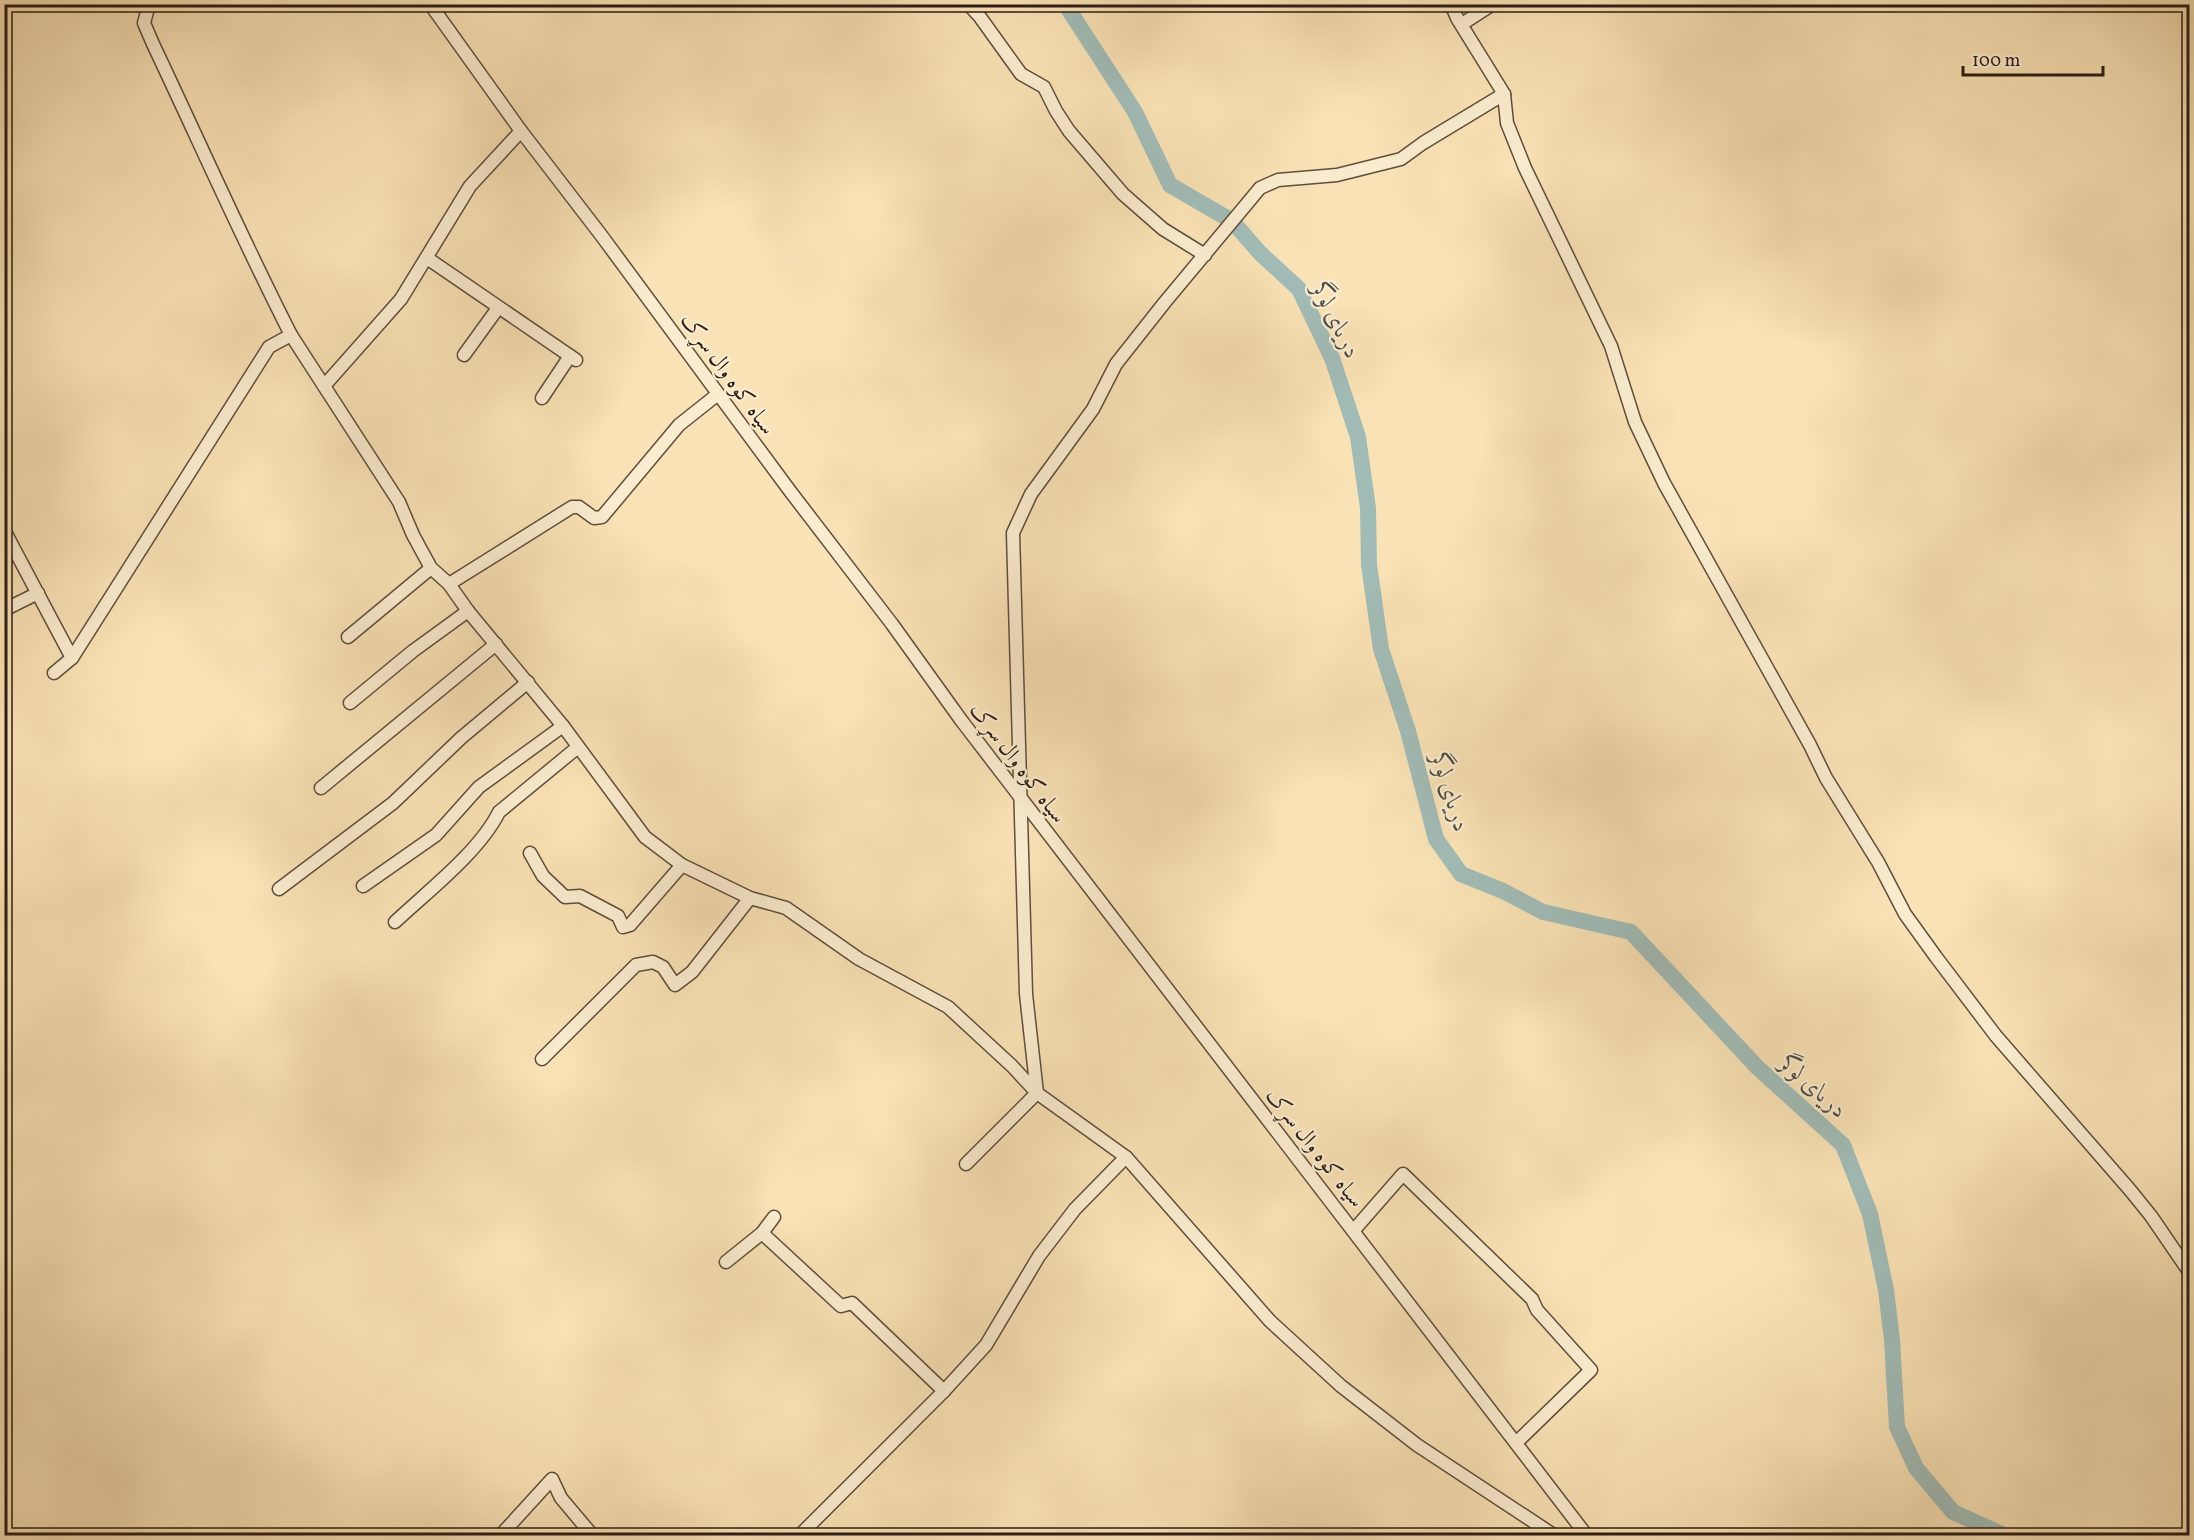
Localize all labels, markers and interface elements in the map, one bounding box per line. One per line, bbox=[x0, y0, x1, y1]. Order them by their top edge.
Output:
scale bar bbox=[1963, 39, 2102, 77]
text: 100 m bbox=[1972, 49, 2021, 74]
water label: دریای لوگر bbox=[1301, 274, 1369, 365]
street label: سیاه کوه وال سړک bbox=[672, 307, 782, 442]
street label: سیاه کوه وال سړک bbox=[961, 697, 1073, 830]
water label: دریای لوگر bbox=[1420, 746, 1478, 837]
water label: دریای لوگر bbox=[1769, 1045, 1855, 1127]
street label: سیاه کوه وال سړک bbox=[1257, 1082, 1371, 1215]

